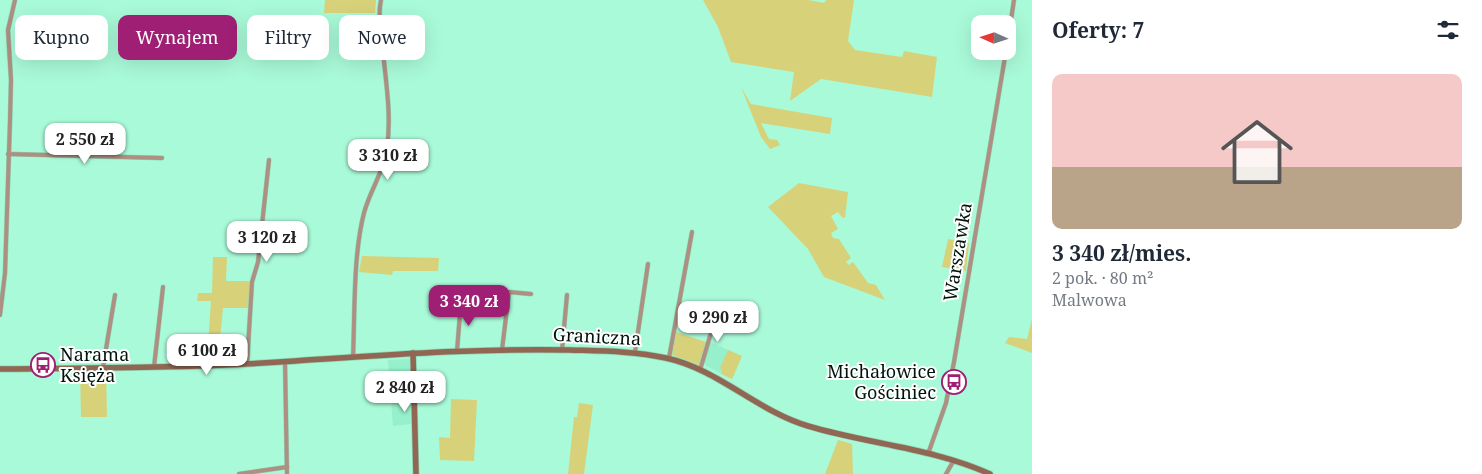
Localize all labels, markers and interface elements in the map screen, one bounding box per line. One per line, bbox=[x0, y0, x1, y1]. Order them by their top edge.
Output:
chip: Kupno bbox=[15, 15, 108, 60]
chip: Wynajem bbox=[118, 15, 237, 60]
chip: Filtry bbox=[247, 15, 329, 60]
chip: Nowe bbox=[339, 15, 425, 60]
north arrow bbox=[971, 15, 1016, 60]
map controls bbox=[971, 15, 1016, 60]
text: Oferty: 7 bbox=[1052, 16, 1144, 44]
icon: filters bbox=[1434, 16, 1462, 44]
icon: home bbox=[1212, 107, 1302, 197]
pin: 2 550 zł bbox=[33, 122, 137, 165]
text: 2 550 zł bbox=[56, 128, 114, 150]
pin: 3 310 zł bbox=[336, 138, 440, 181]
text: 3 310 zł bbox=[359, 144, 417, 166]
street label: Warszawka bbox=[937, 201, 977, 303]
pin: 3 120 zł bbox=[215, 220, 319, 263]
text: 3 120 zł bbox=[238, 226, 296, 248]
text: 3 340 zł/mies. bbox=[1052, 239, 1191, 267]
text: 2 pok. · 80 m² bbox=[1052, 267, 1153, 289]
pin: 3 340 zł bbox=[417, 284, 521, 327]
text: Malwowa bbox=[1052, 289, 1127, 311]
text: 3 340 zł bbox=[440, 290, 498, 312]
pin: 9 290 zł bbox=[666, 300, 770, 343]
text: 9 290 zł bbox=[689, 306, 747, 328]
street label: Graniczna bbox=[552, 322, 642, 350]
pin: 6 100 zł bbox=[155, 334, 259, 376]
text: 6 100 zł bbox=[178, 339, 236, 361]
place label: Narama Księża bbox=[60, 342, 129, 387]
bus stop icon: Narama Księża bbox=[30, 352, 56, 378]
place label: Michałowice Gościniec bbox=[827, 359, 936, 404]
bus stop icon: Michałowice Gościniec bbox=[941, 369, 967, 395]
pin: 2 840 zł bbox=[353, 370, 457, 413]
text: 2 840 zł bbox=[376, 376, 434, 398]

